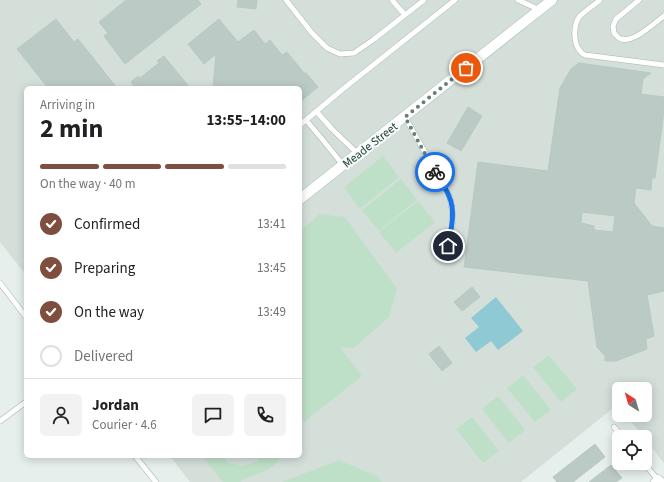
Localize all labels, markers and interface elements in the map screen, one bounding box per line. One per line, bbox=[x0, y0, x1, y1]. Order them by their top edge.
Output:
pin bbox=[449, 51, 483, 85]
icon: bag bbox=[455, 57, 477, 79]
text: Arriving in bbox=[40, 96, 95, 114]
text: 2 min bbox=[40, 110, 103, 147]
text: 13:55–14:00 bbox=[206, 110, 286, 131]
street label: Meade Street bbox=[339, 118, 401, 172]
courier bbox=[415, 152, 455, 192]
icon: bike bbox=[424, 161, 446, 183]
text: On the way · 40 m bbox=[40, 175, 135, 193]
icon: check bbox=[40, 213, 62, 235]
text: Confirmed bbox=[74, 214, 140, 235]
text: 13:41 bbox=[257, 215, 286, 233]
pin bbox=[431, 229, 465, 263]
icon: home bbox=[437, 235, 459, 257]
icon: check bbox=[40, 257, 62, 279]
text: Preparing bbox=[74, 258, 135, 279]
text: 13:45 bbox=[257, 259, 286, 277]
icon: check bbox=[40, 301, 62, 323]
text: On the way bbox=[74, 302, 144, 323]
text: 13:49 bbox=[257, 303, 286, 321]
text: Delivered bbox=[74, 346, 133, 367]
north arrow bbox=[612, 382, 652, 422]
map controls bbox=[612, 382, 652, 470]
button: person bbox=[40, 394, 82, 436]
button: chat bbox=[192, 394, 234, 436]
button: phone bbox=[244, 394, 286, 436]
text: Jordan bbox=[92, 395, 139, 416]
text: Courier · 4.6 bbox=[92, 416, 157, 434]
button: locate bbox=[612, 430, 652, 470]

